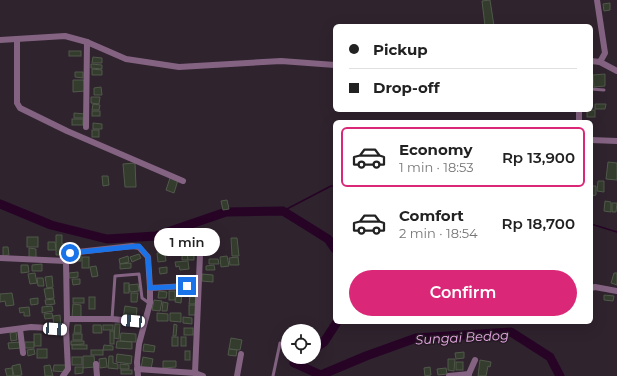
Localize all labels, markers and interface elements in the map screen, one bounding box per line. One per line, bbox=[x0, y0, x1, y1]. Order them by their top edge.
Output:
text: Pickup bbox=[373, 40, 428, 59]
text: Drop-off bbox=[373, 78, 440, 97]
icon: car bbox=[351, 139, 387, 175]
text: Economy bbox=[399, 140, 472, 159]
text: Rp 13,900 bbox=[502, 148, 575, 167]
text: 1 min · 18:53 bbox=[399, 159, 474, 175]
icon: car bbox=[351, 205, 387, 241]
text: Comfort bbox=[399, 206, 464, 225]
text: Rp 18,700 bbox=[502, 214, 575, 233]
text: 2 min · 18:54 bbox=[399, 225, 478, 241]
callout: 1 min bbox=[154, 228, 220, 256]
text: 1 min bbox=[170, 234, 204, 250]
route start bbox=[61, 244, 79, 262]
button: Confirm bbox=[349, 270, 577, 316]
route end bbox=[178, 277, 196, 295]
car bbox=[121, 314, 145, 328]
car bbox=[43, 322, 67, 336]
map controls bbox=[281, 324, 321, 364]
button: locate bbox=[281, 324, 321, 364]
water label: Sungai Bedog bbox=[415, 327, 509, 347]

